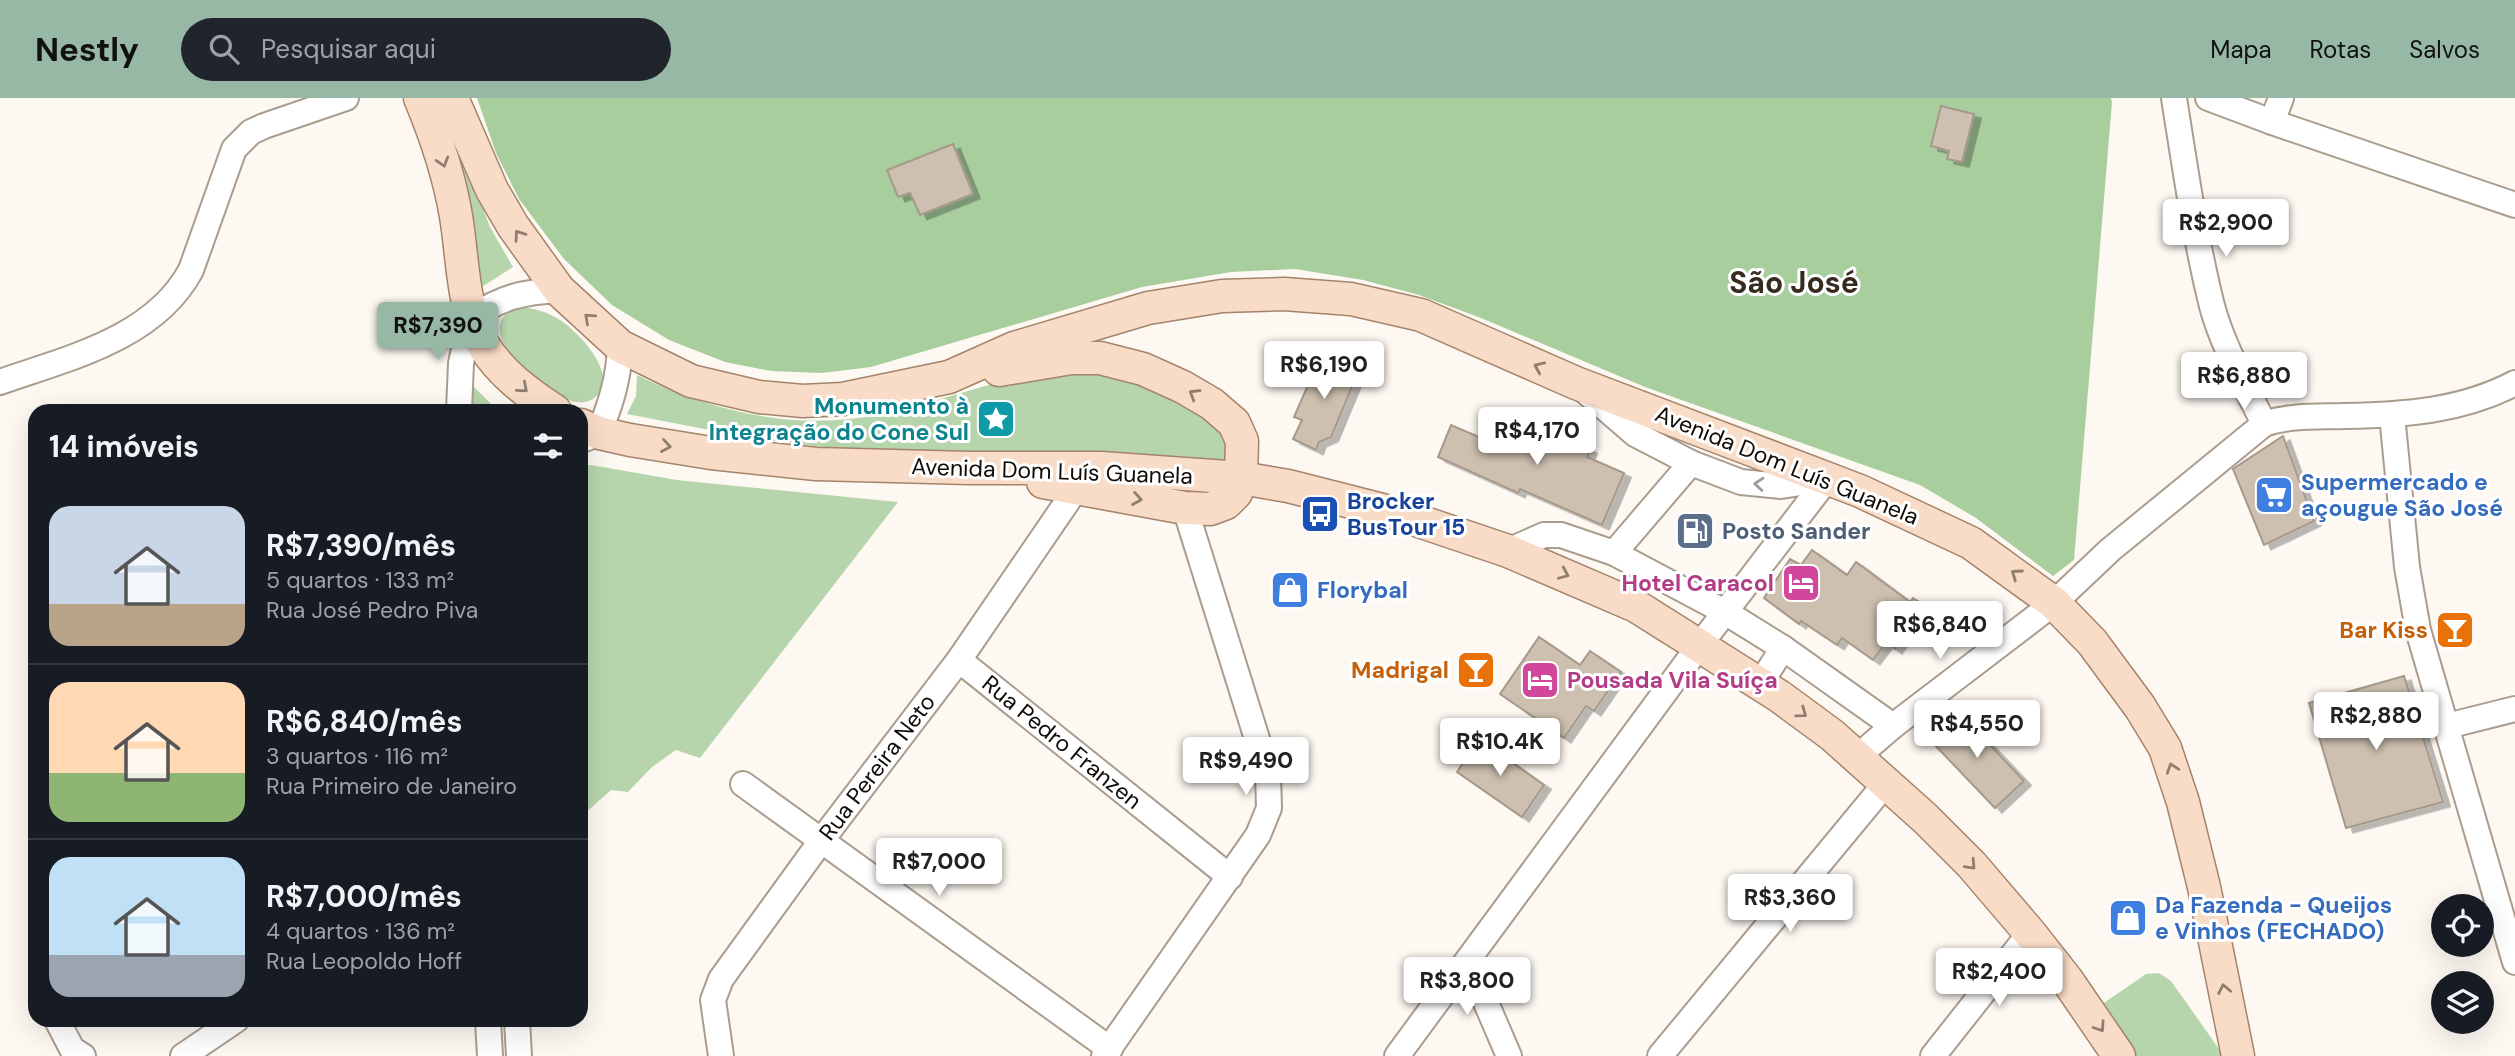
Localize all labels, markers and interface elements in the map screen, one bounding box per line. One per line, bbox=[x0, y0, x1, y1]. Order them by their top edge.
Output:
search box bbox=[181, 18, 671, 81]
text: Nestly bbox=[35, 28, 139, 71]
icon: search bbox=[205, 30, 243, 68]
text: Pesquisar aqui bbox=[261, 32, 436, 66]
text: Mapa bbox=[2210, 34, 2272, 65]
text: Rotas bbox=[2310, 34, 2371, 65]
text: Salvos bbox=[2409, 34, 2480, 65]
one-way arrow bbox=[435, 156, 450, 168]
pin: R$2,900 bbox=[2161, 200, 2291, 259]
text: R$2,900 bbox=[2179, 207, 2273, 237]
one-way arrow bbox=[515, 230, 527, 243]
district label: São José bbox=[1729, 263, 1859, 302]
pin: R$7,390 bbox=[373, 302, 503, 362]
text: R$7,390 bbox=[393, 310, 483, 340]
one-way arrow bbox=[585, 314, 598, 326]
pin: R$6,190 bbox=[1259, 342, 1389, 401]
text: R$6,190 bbox=[1280, 349, 1368, 379]
pin: R$6,880 bbox=[2179, 352, 2309, 412]
text: R$6,880 bbox=[2197, 360, 2291, 390]
one-way arrow bbox=[1534, 361, 1547, 375]
one-way arrow bbox=[515, 380, 528, 392]
one-way arrow bbox=[1189, 389, 1202, 402]
place label: Monumento à Integração do Cone Sul bbox=[709, 391, 969, 447]
place icon: Monumento à Integração do Cone Sul bbox=[975, 398, 1017, 440]
street label: Avenida Dom Luís Guanela bbox=[1651, 398, 1923, 532]
pin: R$4,170 bbox=[1472, 408, 1602, 467]
text: R$4,170 bbox=[1494, 415, 1580, 445]
text: 14 imóveis bbox=[49, 427, 199, 466]
icon: filters bbox=[529, 427, 567, 465]
one-way arrow bbox=[660, 438, 672, 453]
street label: Avenida Dom Luís Guanela bbox=[911, 451, 1193, 491]
place label: Supermercado e açougue São José bbox=[2301, 467, 2503, 523]
supermarket icon: Supermercado e açougue São José bbox=[2253, 474, 2295, 516]
one-way arrow bbox=[1753, 477, 1764, 492]
place label: Brocker BusTour 15 bbox=[1347, 486, 1465, 542]
one-way arrow bbox=[1131, 491, 1143, 506]
bus stop icon: Brocker BusTour 15 bbox=[1299, 493, 1341, 535]
fuel station icon: Posto Sander bbox=[1674, 510, 1716, 552]
place label: Posto Sander bbox=[1722, 516, 1870, 546]
text: R$7,390/mês bbox=[266, 526, 456, 565]
icon: home bbox=[105, 534, 189, 618]
hotel icon: Hotel Caracol bbox=[1780, 562, 1822, 604]
text: 5 quartos · 133 m² bbox=[266, 565, 454, 595]
one-way arrow bbox=[1556, 566, 1569, 580]
place label: Hotel Caracol bbox=[1621, 568, 1774, 598]
shop icon: Florybal bbox=[1269, 569, 1311, 611]
one-way arrow bbox=[2011, 570, 2024, 582]
place label: Florybal bbox=[1317, 575, 1408, 605]
text: Rua José Pedro Piva bbox=[266, 595, 478, 625]
pin: R$6,840 bbox=[1875, 602, 2005, 661]
text: R$6,840 bbox=[1893, 609, 1987, 639]
bar icon: Bar Kiss bbox=[2434, 609, 2476, 651]
place label: Bar Kiss bbox=[2339, 615, 2428, 645]
bar icon: Madrigal bbox=[1455, 649, 1497, 691]
place label: Madrigal bbox=[1351, 655, 1449, 685]
hotel icon: Pousada Vila Suíça bbox=[1519, 659, 1561, 701]
place label: Pousada Vila Suíça bbox=[1567, 665, 1778, 695]
street label: Rua Pedro Franzen bbox=[976, 668, 1148, 816]
street label: Rua Pereira Neto bbox=[812, 688, 942, 846]
pin: R$2,880 bbox=[2311, 692, 2441, 752]
pin: R$4,550 bbox=[1912, 700, 2042, 760]
text: R$2,880 bbox=[2330, 700, 2422, 730]
text: R$6,840/mês bbox=[266, 702, 462, 741]
one-way arrow bbox=[1794, 705, 1807, 717]
text: R$4,550 bbox=[1930, 708, 2024, 738]
icon: home bbox=[105, 710, 189, 794]
pin: R$10.4K bbox=[1435, 718, 1565, 778]
text: R$10.4K bbox=[1456, 726, 1544, 756]
pin: R$9,490 bbox=[1181, 738, 1311, 797]
text: 3 quartos · 116 m² bbox=[266, 741, 448, 771]
text: R$9,490 bbox=[1199, 745, 1293, 775]
one-way arrow bbox=[2166, 762, 2180, 775]
text: Rua Primeiro de Janeiro bbox=[266, 771, 517, 801]
pin: R$7,000 bbox=[874, 838, 1004, 898]
text: R$7,000 bbox=[892, 846, 986, 876]
one-way arrow bbox=[1962, 857, 1975, 870]
pin: R$3,360 bbox=[1725, 874, 1855, 934]
text: R$7,000/mês bbox=[266, 877, 462, 916]
text: R$3,360 bbox=[1744, 882, 1836, 912]
icon: home bbox=[105, 885, 189, 969]
place label: Da Fazenda - Queijos e Vinhos (FECHADO) bbox=[2155, 890, 2392, 946]
map controls bbox=[2431, 894, 2494, 1034]
button: locate bbox=[2431, 894, 2494, 957]
shop icon: Da Fazenda - Queijos e Vinhos (FECHADO) bbox=[2107, 897, 2149, 939]
text: 4 quartos · 136 m² bbox=[266, 916, 455, 946]
text: Rua Leopoldo Hoff bbox=[266, 946, 462, 976]
pin: R$2,400 bbox=[1934, 948, 2064, 1008]
text: R$2,400 bbox=[1952, 956, 2046, 986]
pin: R$3,800 bbox=[1402, 958, 1532, 1017]
text: R$3,800 bbox=[1420, 965, 1514, 995]
button: layers bbox=[2431, 971, 2494, 1034]
one-way arrow bbox=[2218, 983, 2233, 995]
one-way arrow bbox=[2092, 1019, 2104, 1032]

